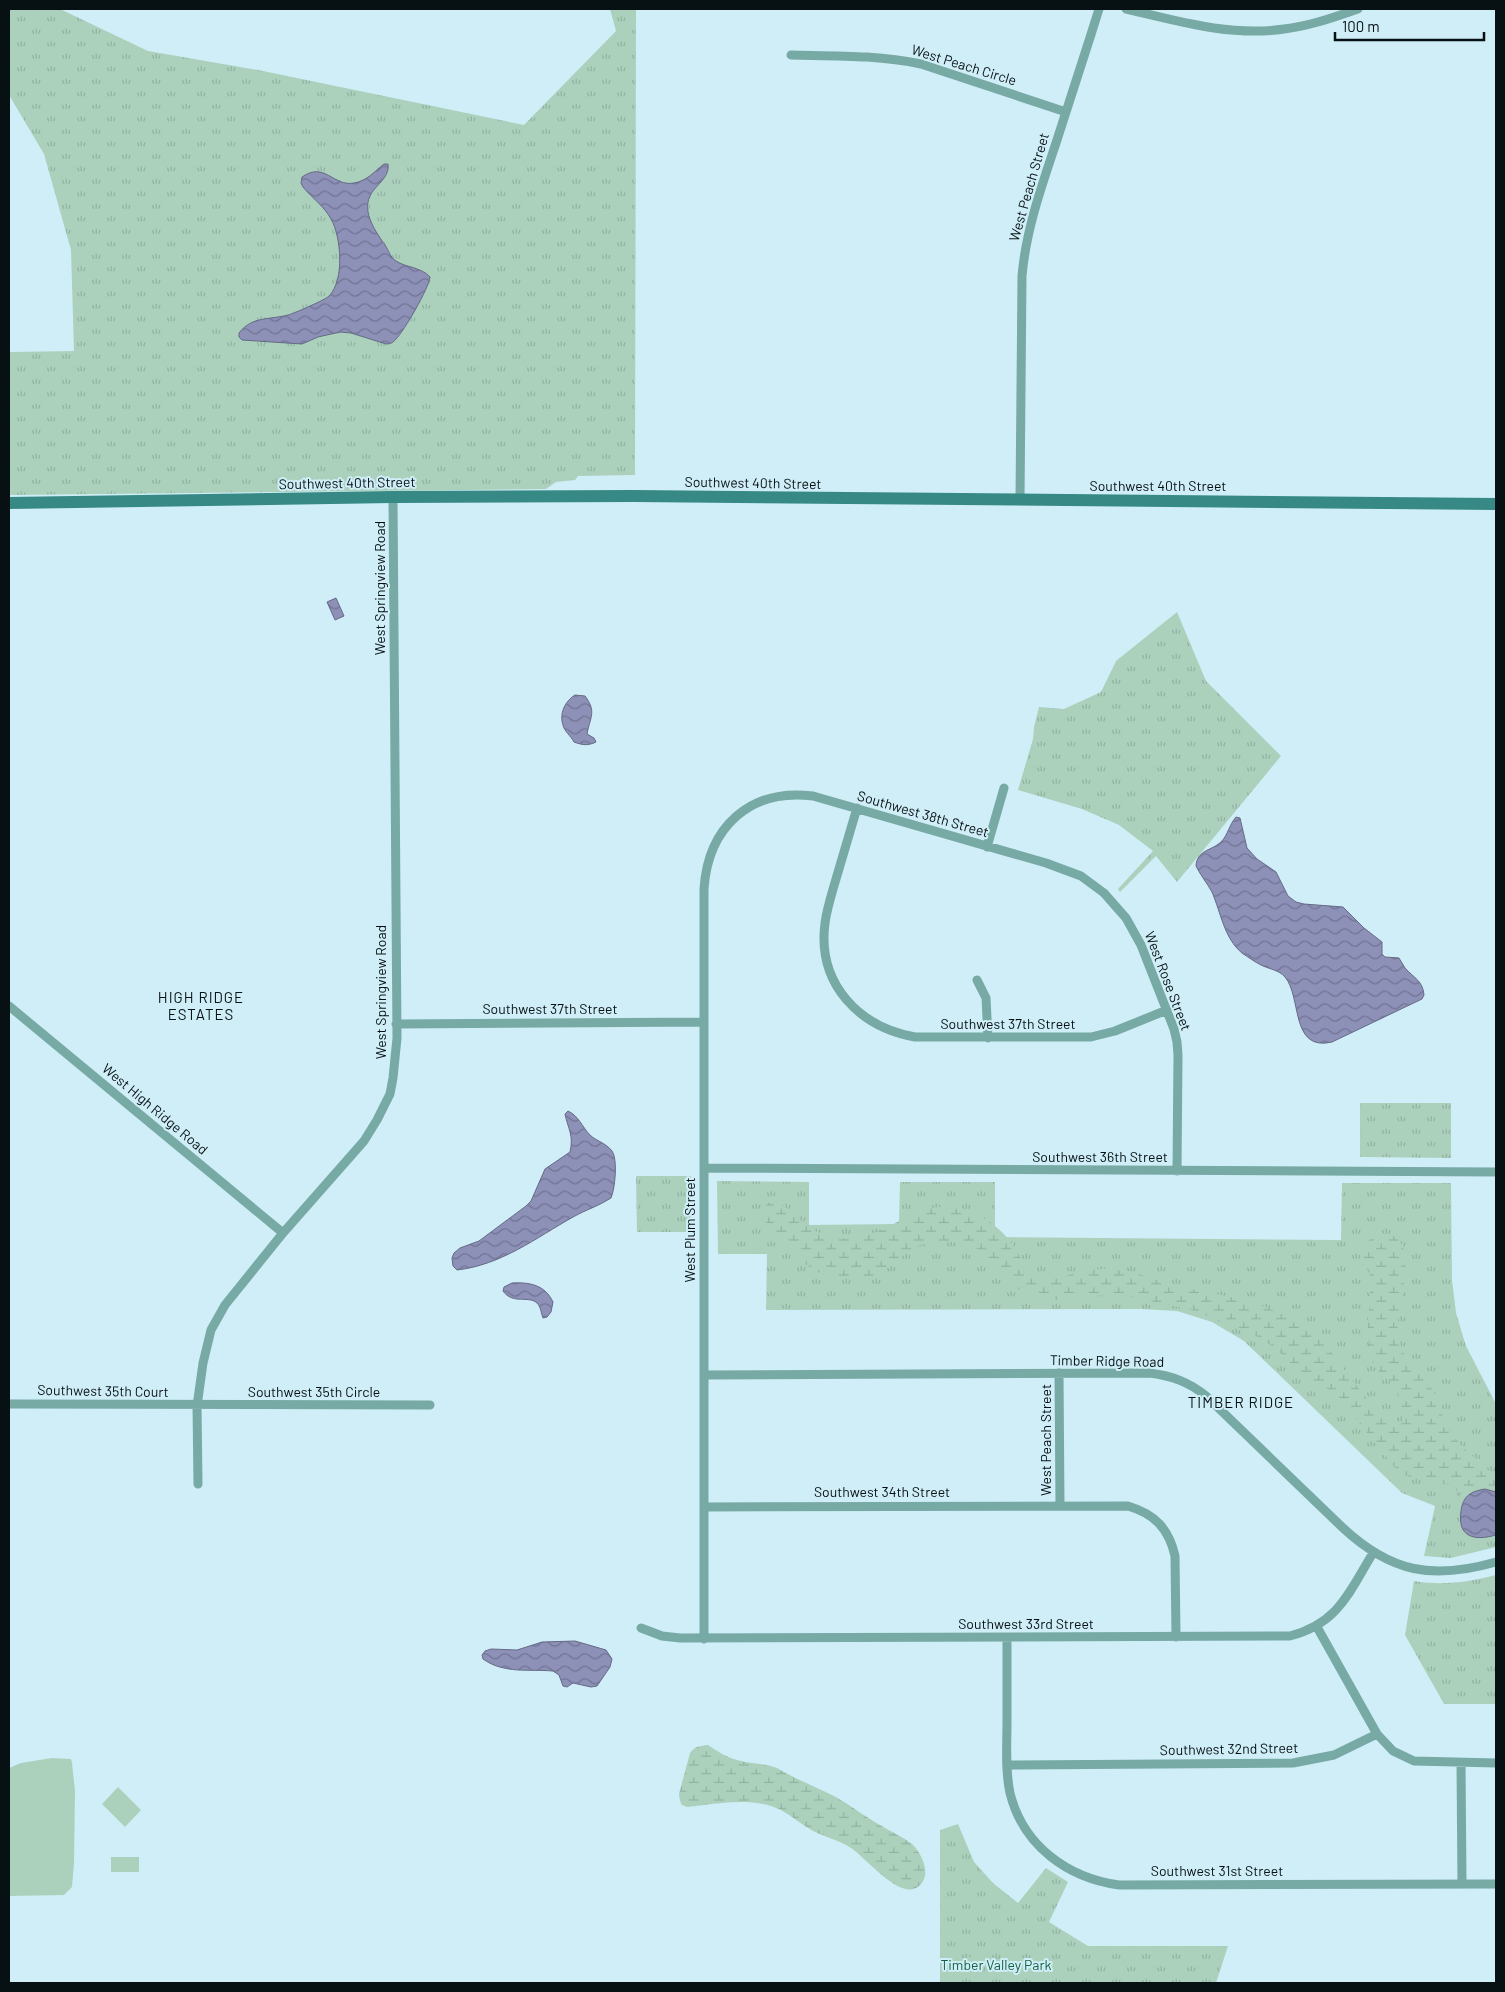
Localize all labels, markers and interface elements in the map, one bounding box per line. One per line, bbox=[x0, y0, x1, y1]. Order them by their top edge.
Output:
scale bar bbox=[1335, 10, 1484, 42]
text: 100 m bbox=[1342, 17, 1380, 35]
street label: West Peach Circle bbox=[910, 40, 1019, 89]
street label: West Peach Street bbox=[1005, 131, 1052, 243]
street label: Southwest 40th Street bbox=[278, 473, 416, 492]
street label: Southwest 40th Street bbox=[684, 473, 822, 492]
street label: Southwest 40th Street bbox=[1090, 477, 1226, 494]
street label: West Springview Road bbox=[371, 521, 388, 655]
street label: Southwest 38th Street bbox=[856, 787, 991, 840]
street label: West Springview Road bbox=[372, 925, 389, 1059]
street label: West Rose Street bbox=[1142, 929, 1195, 1033]
district label: HIGH RIDGE ESTATES bbox=[158, 988, 244, 1023]
street label: Southwest 37th Street bbox=[482, 1000, 618, 1017]
street label: Southwest 37th Street bbox=[940, 1015, 1076, 1032]
street label: West High Ridge Road bbox=[99, 1059, 212, 1158]
street label: Southwest 36th Street bbox=[1032, 1148, 1168, 1165]
street label: West Plum Street bbox=[681, 1177, 698, 1283]
street label: Timber Ridge Road bbox=[1050, 1351, 1164, 1370]
street label: Southwest 35th Court bbox=[37, 1381, 169, 1400]
street label: Southwest 35th Circle bbox=[248, 1383, 380, 1400]
street label: West Peach Street bbox=[1037, 1384, 1054, 1496]
district label: TIMBER RIDGE bbox=[1188, 1393, 1294, 1411]
street label: Southwest 34th Street bbox=[814, 1483, 950, 1500]
street label: Southwest 33rd Street bbox=[958, 1615, 1094, 1632]
street label: Southwest 32nd Street bbox=[1160, 1739, 1298, 1758]
street label: Southwest 31st Street bbox=[1151, 1862, 1283, 1879]
park label: Timber Valley Park bbox=[940, 1956, 1052, 1973]

